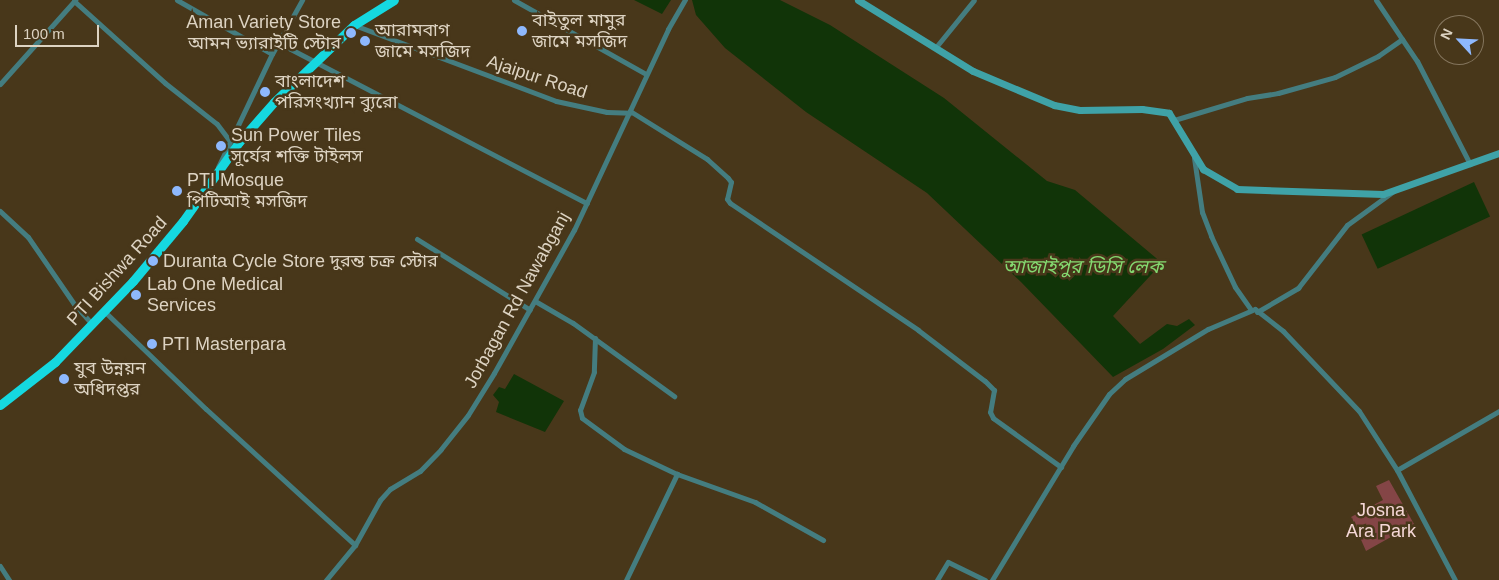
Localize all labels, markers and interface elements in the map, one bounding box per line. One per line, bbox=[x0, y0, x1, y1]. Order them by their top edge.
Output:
place label: বাইতুল মামুর জামে মসজিদ bbox=[532, 10, 627, 52]
place label: Aman Variety Store আমন ভ্যারাইটি স্টোর bbox=[186, 12, 341, 54]
scale bar bbox=[18, 15, 101, 47]
north arrow bbox=[1434, 15, 1484, 65]
place label: আরামবাগ জামে মসজিদ bbox=[375, 20, 470, 62]
text: 100 m bbox=[23, 25, 65, 42]
marker: বাইতুল মামুর জামে মসজিদ bbox=[516, 25, 528, 37]
text: N bbox=[1437, 26, 1456, 42]
marker: Aman Variety Store আমন ভ্যারাইটি স্টোর bbox=[345, 27, 357, 39]
marker: আরামবাগ জামে মসজিদ bbox=[359, 35, 371, 47]
street label: Ajaipur Road bbox=[484, 51, 590, 103]
place label: বাংলাদেশ পরিসংখ্যান ব্যুরো bbox=[275, 71, 397, 114]
marker: বাংলাদেশ পরিসংখ্যান ব্যুরো bbox=[259, 86, 271, 98]
place label: Sun Power Tiles সূর্যের শক্তি টাইলস bbox=[231, 125, 363, 168]
marker: Sun Power Tiles সূর্যের শক্তি টাইলস bbox=[215, 140, 227, 152]
place label: PTI Mosque পিটিআই মসজিদ bbox=[187, 170, 307, 212]
marker: PTI Mosque পিটিআই মসজিদ bbox=[171, 185, 183, 197]
street label: Jorbagan Rd Nawabganj bbox=[460, 208, 574, 392]
street label: PTI Bishwa Road bbox=[62, 212, 172, 330]
place label: Duranta Cycle Store দুরন্ত চক্র স্টোর bbox=[163, 250, 438, 272]
marker: Duranta Cycle Store দুরন্ত চক্র স্টোর bbox=[147, 255, 159, 267]
water label: আজাইপুর ডিসি লেক bbox=[1003, 256, 1163, 278]
place label: Lab One Medical Services bbox=[147, 274, 283, 316]
marker: Lab One Medical Services bbox=[129, 288, 143, 302]
place label: PTI Masterpara bbox=[162, 333, 286, 355]
marker: PTI Masterpara bbox=[146, 338, 158, 350]
place label: যুব উন্নয়ন অধিদপ্তর bbox=[74, 358, 146, 400]
marker: যুব উন্নয়ন অধিদপ্তর bbox=[58, 373, 70, 385]
park label: Josna Ara Park bbox=[1346, 500, 1416, 542]

